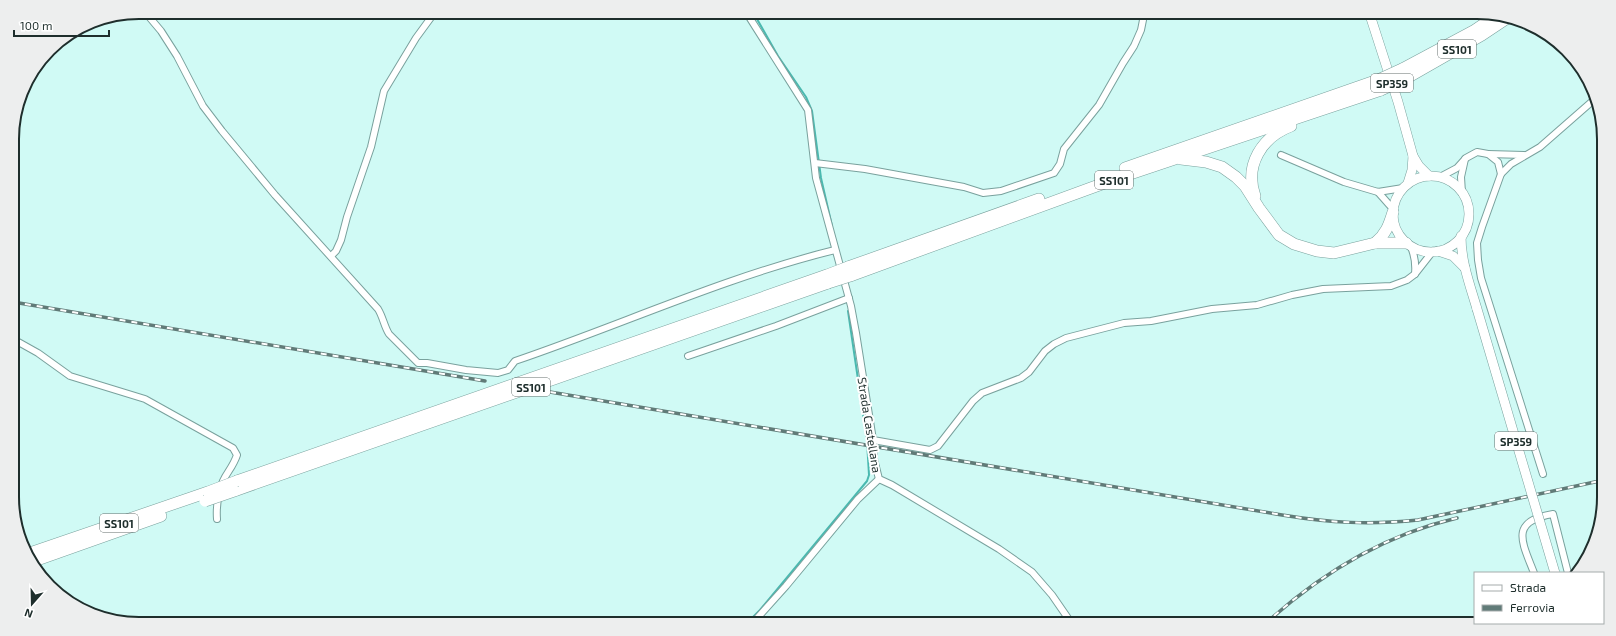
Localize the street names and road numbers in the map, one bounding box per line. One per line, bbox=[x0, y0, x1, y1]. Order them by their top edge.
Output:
road number: SS101 bbox=[1438, 40, 1476, 58]
road number: SP359 bbox=[1371, 74, 1413, 92]
road number: SS101 bbox=[1095, 171, 1133, 189]
street label: Strada Castellana bbox=[856, 376, 884, 474]
road number: SS101 bbox=[512, 378, 550, 396]
road number: SP359 bbox=[1495, 432, 1537, 450]
road number: SS101 bbox=[100, 514, 138, 532]

